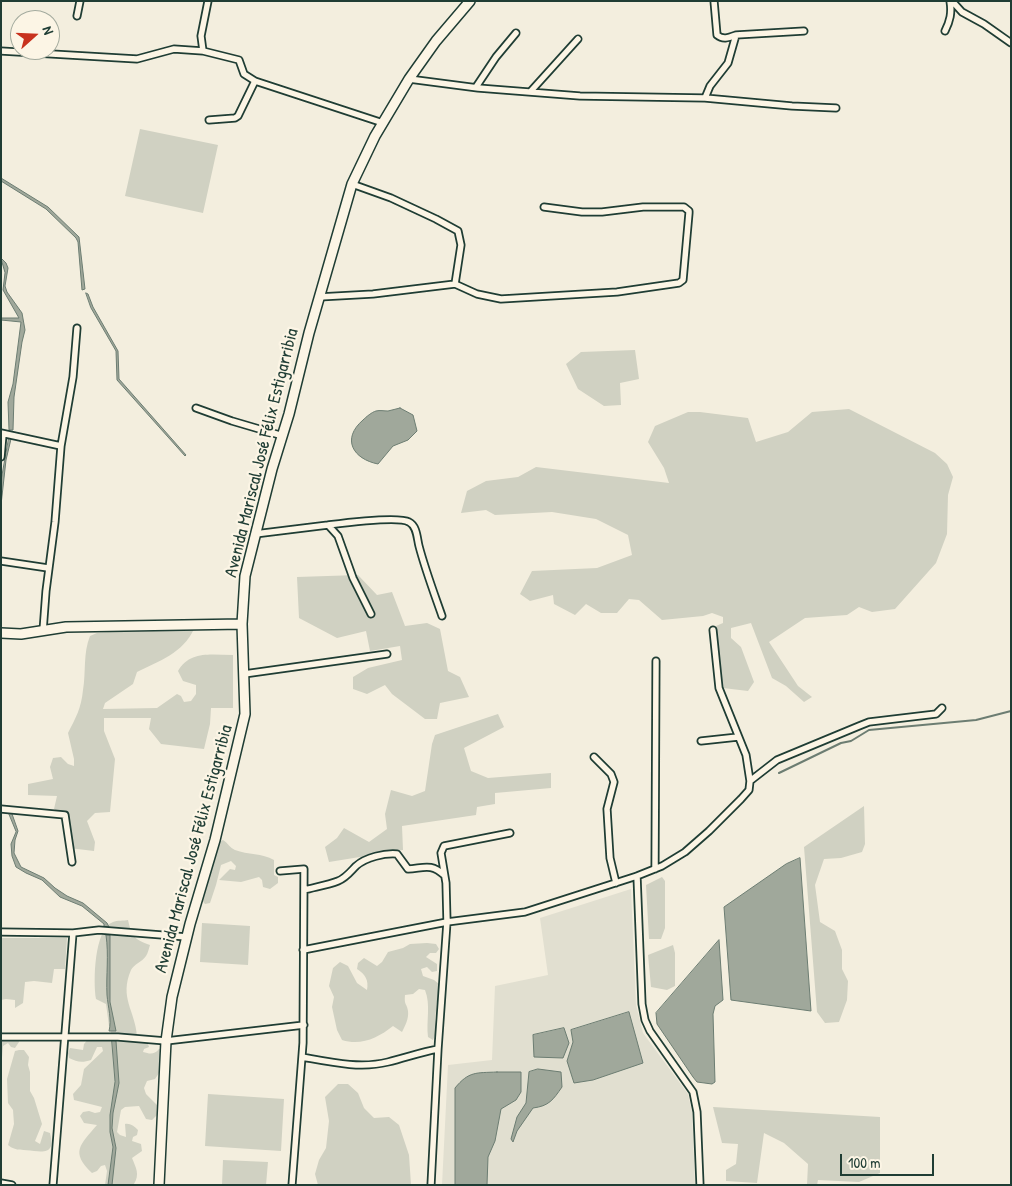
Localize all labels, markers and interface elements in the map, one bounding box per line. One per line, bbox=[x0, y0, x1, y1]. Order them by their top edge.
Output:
north arrow bbox=[10, 10, 60, 60]
text: N bbox=[38, 23, 59, 37]
street label: Avenida Mariscal José Félix Estigarribia bbox=[221, 326, 303, 580]
street label: Avenida Mariscal José Félix Estigarribia bbox=[150, 723, 238, 975]
scale bar bbox=[842, 1144, 936, 1176]
text: 100 m bbox=[848, 1152, 881, 1173]

